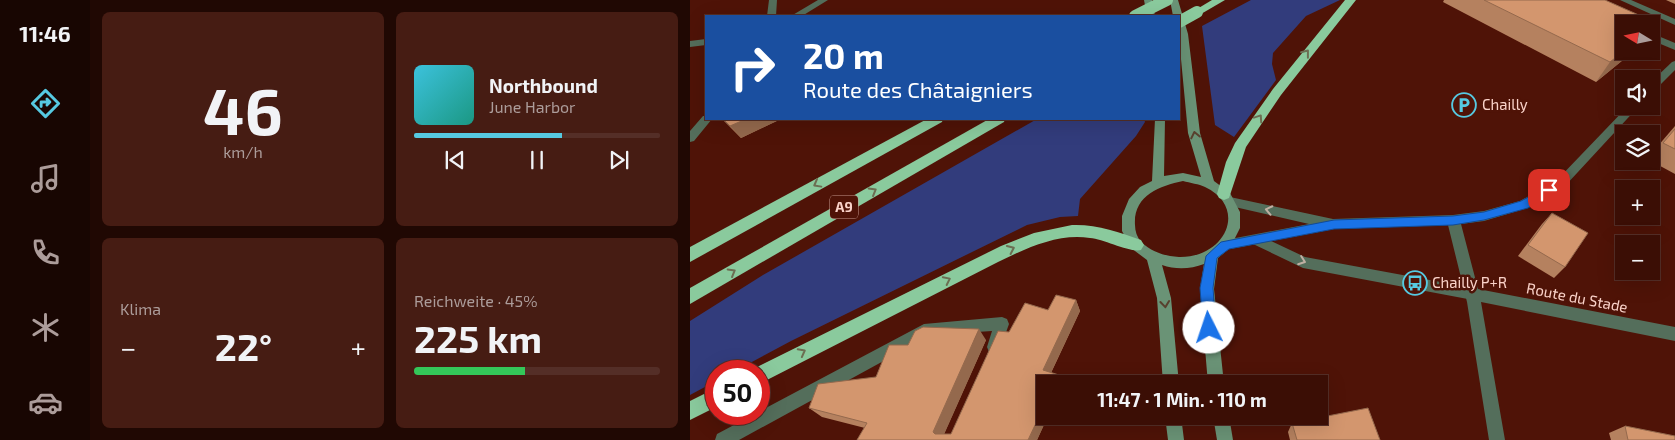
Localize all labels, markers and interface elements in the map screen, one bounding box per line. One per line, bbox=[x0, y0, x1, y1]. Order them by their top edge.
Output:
north arrow bbox=[1615, 15, 1660, 60]
map controls bbox=[1615, 15, 1660, 280]
text: 11:46 bbox=[19, 20, 71, 46]
text: 20 m bbox=[803, 34, 884, 76]
icon: right bbox=[720, 35, 785, 100]
one-way arrow bbox=[1301, 50, 1310, 59]
text: 46 bbox=[203, 70, 283, 148]
button: sound bbox=[1615, 70, 1660, 115]
text: Northbound bbox=[489, 74, 598, 97]
text: Route des Châtaigniers bbox=[803, 76, 1033, 102]
icon: directions bbox=[28, 86, 63, 121]
parking icon: Chailly bbox=[1451, 92, 1477, 118]
place label: Chailly bbox=[1482, 95, 1528, 113]
text: June Harbor bbox=[489, 97, 576, 116]
one-way arrow bbox=[1253, 115, 1262, 124]
button: layers bbox=[1615, 125, 1660, 170]
one-way arrow bbox=[1190, 131, 1201, 140]
text: km/h bbox=[223, 142, 263, 161]
icon: previous bbox=[441, 146, 469, 174]
icon: pause bbox=[523, 146, 551, 174]
icon: next bbox=[605, 146, 633, 174]
icon: music bbox=[28, 161, 63, 196]
pin bbox=[1528, 169, 1570, 211]
icon: arrive bbox=[1535, 176, 1563, 204]
one-way arrow bbox=[813, 178, 822, 188]
button: + bbox=[1615, 180, 1660, 225]
one-way arrow bbox=[867, 187, 876, 197]
road number: A9 bbox=[830, 196, 858, 218]
one-way arrow bbox=[1265, 205, 1274, 216]
icon: phone bbox=[28, 235, 63, 270]
button: − bbox=[1615, 235, 1660, 280]
one-way arrow bbox=[1006, 245, 1015, 256]
one-way arrow bbox=[1297, 255, 1306, 265]
one-way arrow bbox=[727, 268, 736, 278]
bus stop icon: Chailly P+R bbox=[1402, 270, 1428, 296]
place label: Chailly P+R bbox=[1432, 273, 1507, 291]
one-way arrow bbox=[942, 276, 951, 286]
street label: Route du Stade bbox=[1525, 278, 1629, 316]
text: Reichweite · 45% bbox=[414, 291, 538, 310]
text: Klima bbox=[120, 299, 161, 318]
one-way arrow bbox=[1159, 301, 1170, 309]
position arrow bbox=[1182, 301, 1234, 353]
icon: climate bbox=[28, 310, 63, 345]
text: 225 km bbox=[414, 315, 542, 361]
text: 22° bbox=[215, 323, 272, 369]
text: − bbox=[120, 330, 136, 364]
text: + bbox=[351, 330, 366, 364]
one-way arrow bbox=[797, 348, 806, 358]
speed limit sign: 50 bbox=[705, 360, 770, 425]
icon: car bbox=[28, 385, 63, 420]
text: 11:47 · 1 Min. · 110 m bbox=[1097, 388, 1267, 411]

